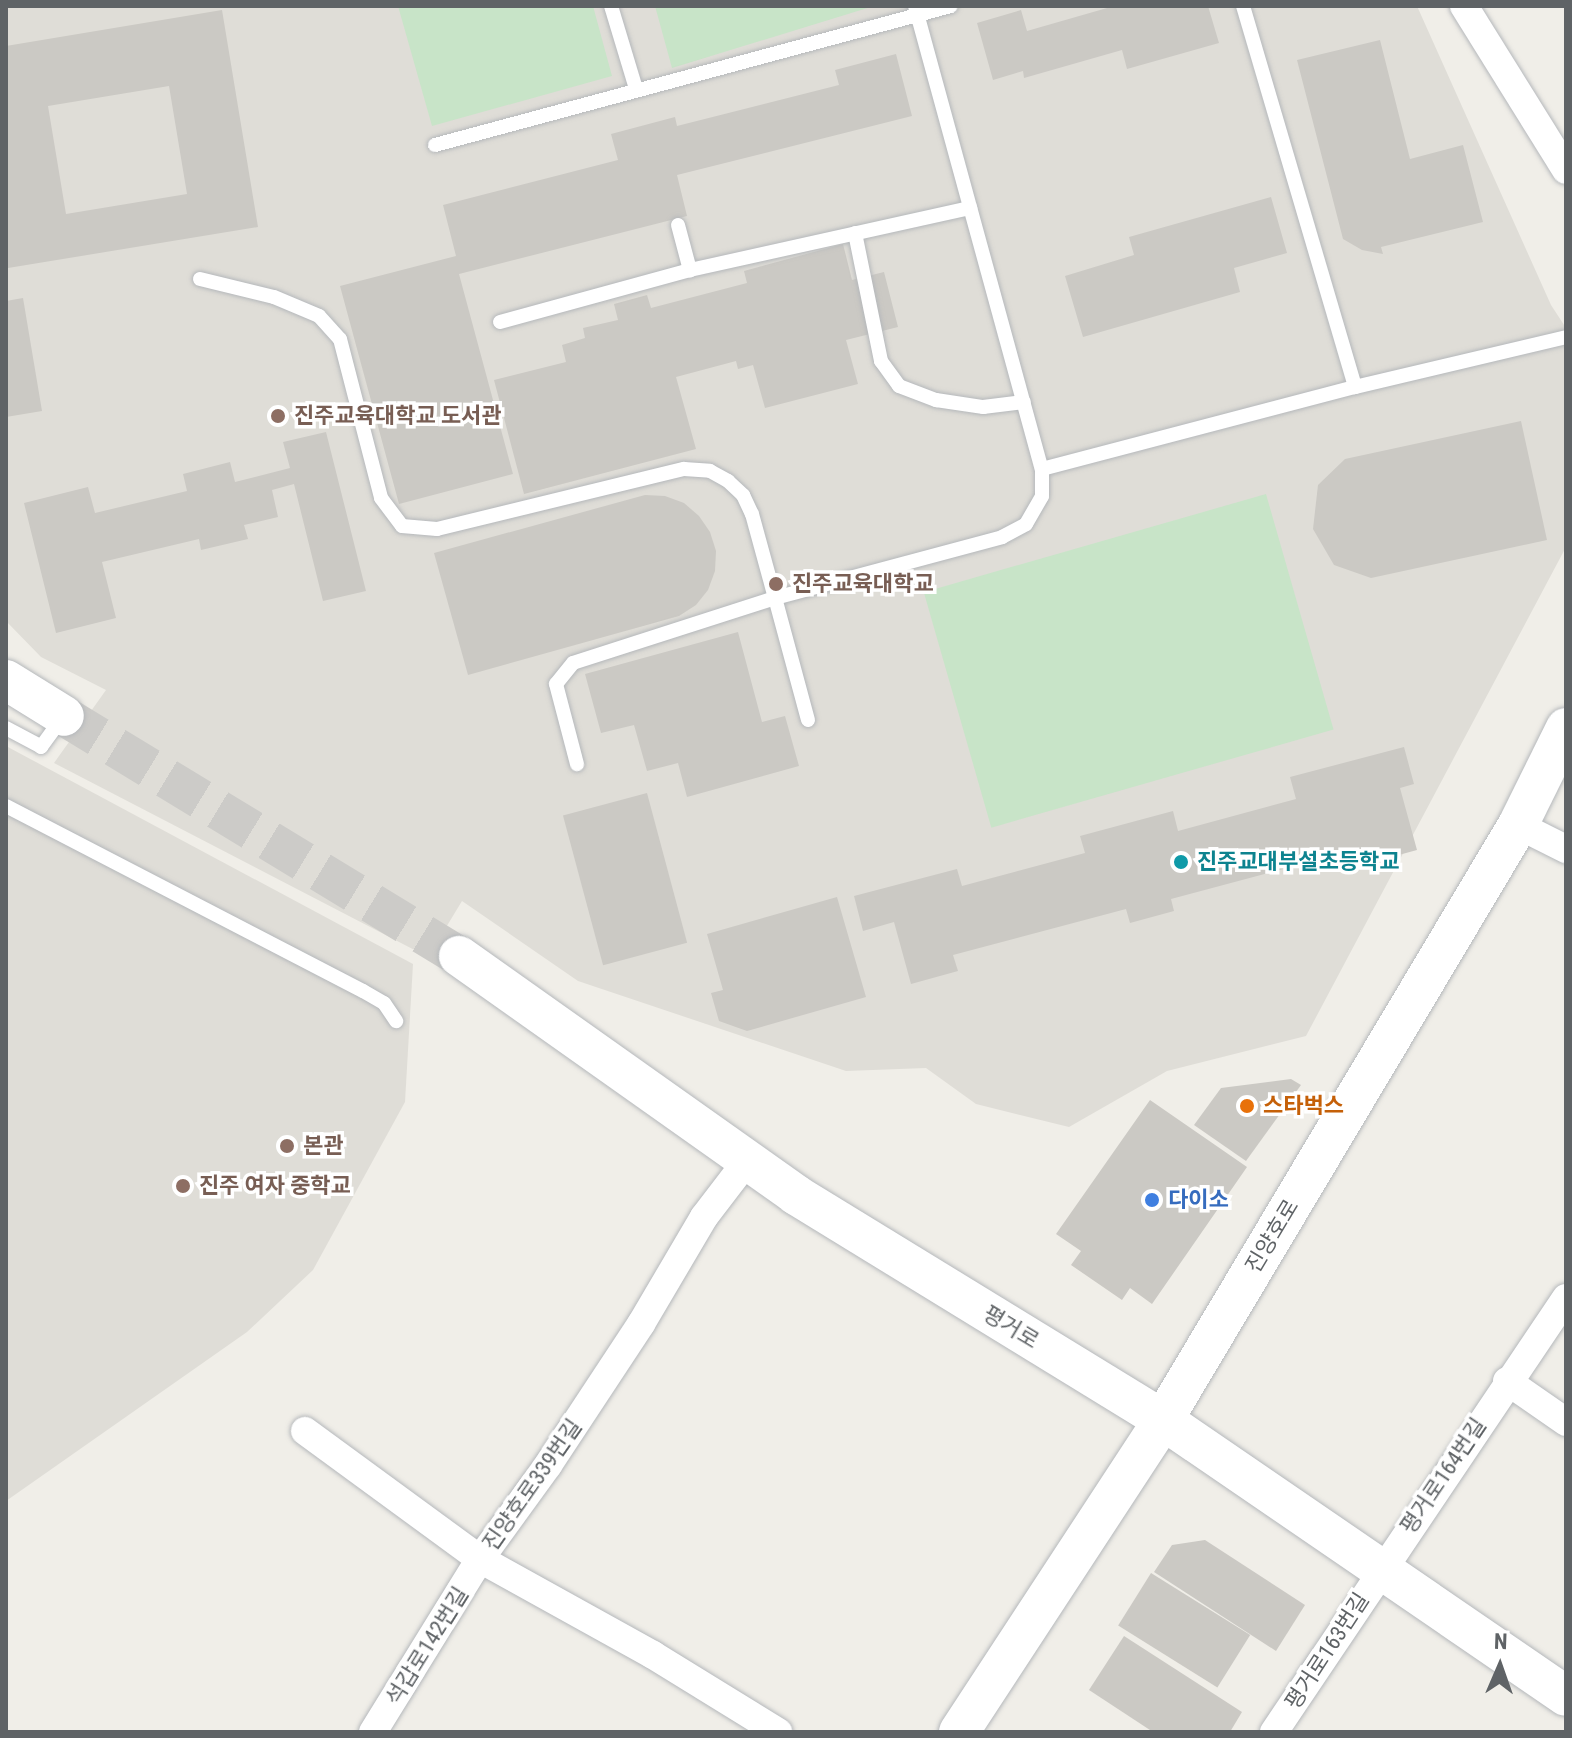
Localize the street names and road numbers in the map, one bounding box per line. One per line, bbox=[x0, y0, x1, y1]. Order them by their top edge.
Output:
street label: 진양호로 bbox=[1240, 1195, 1304, 1277]
street label: 평거로 bbox=[978, 1300, 1044, 1354]
street label: 평거로164번길 bbox=[1395, 1413, 1491, 1539]
street label: 진양호로339번길 bbox=[477, 1414, 587, 1556]
street label: 석갑로142번길 bbox=[380, 1582, 474, 1710]
street label: 평거로163번길 bbox=[1279, 1588, 1375, 1714]

